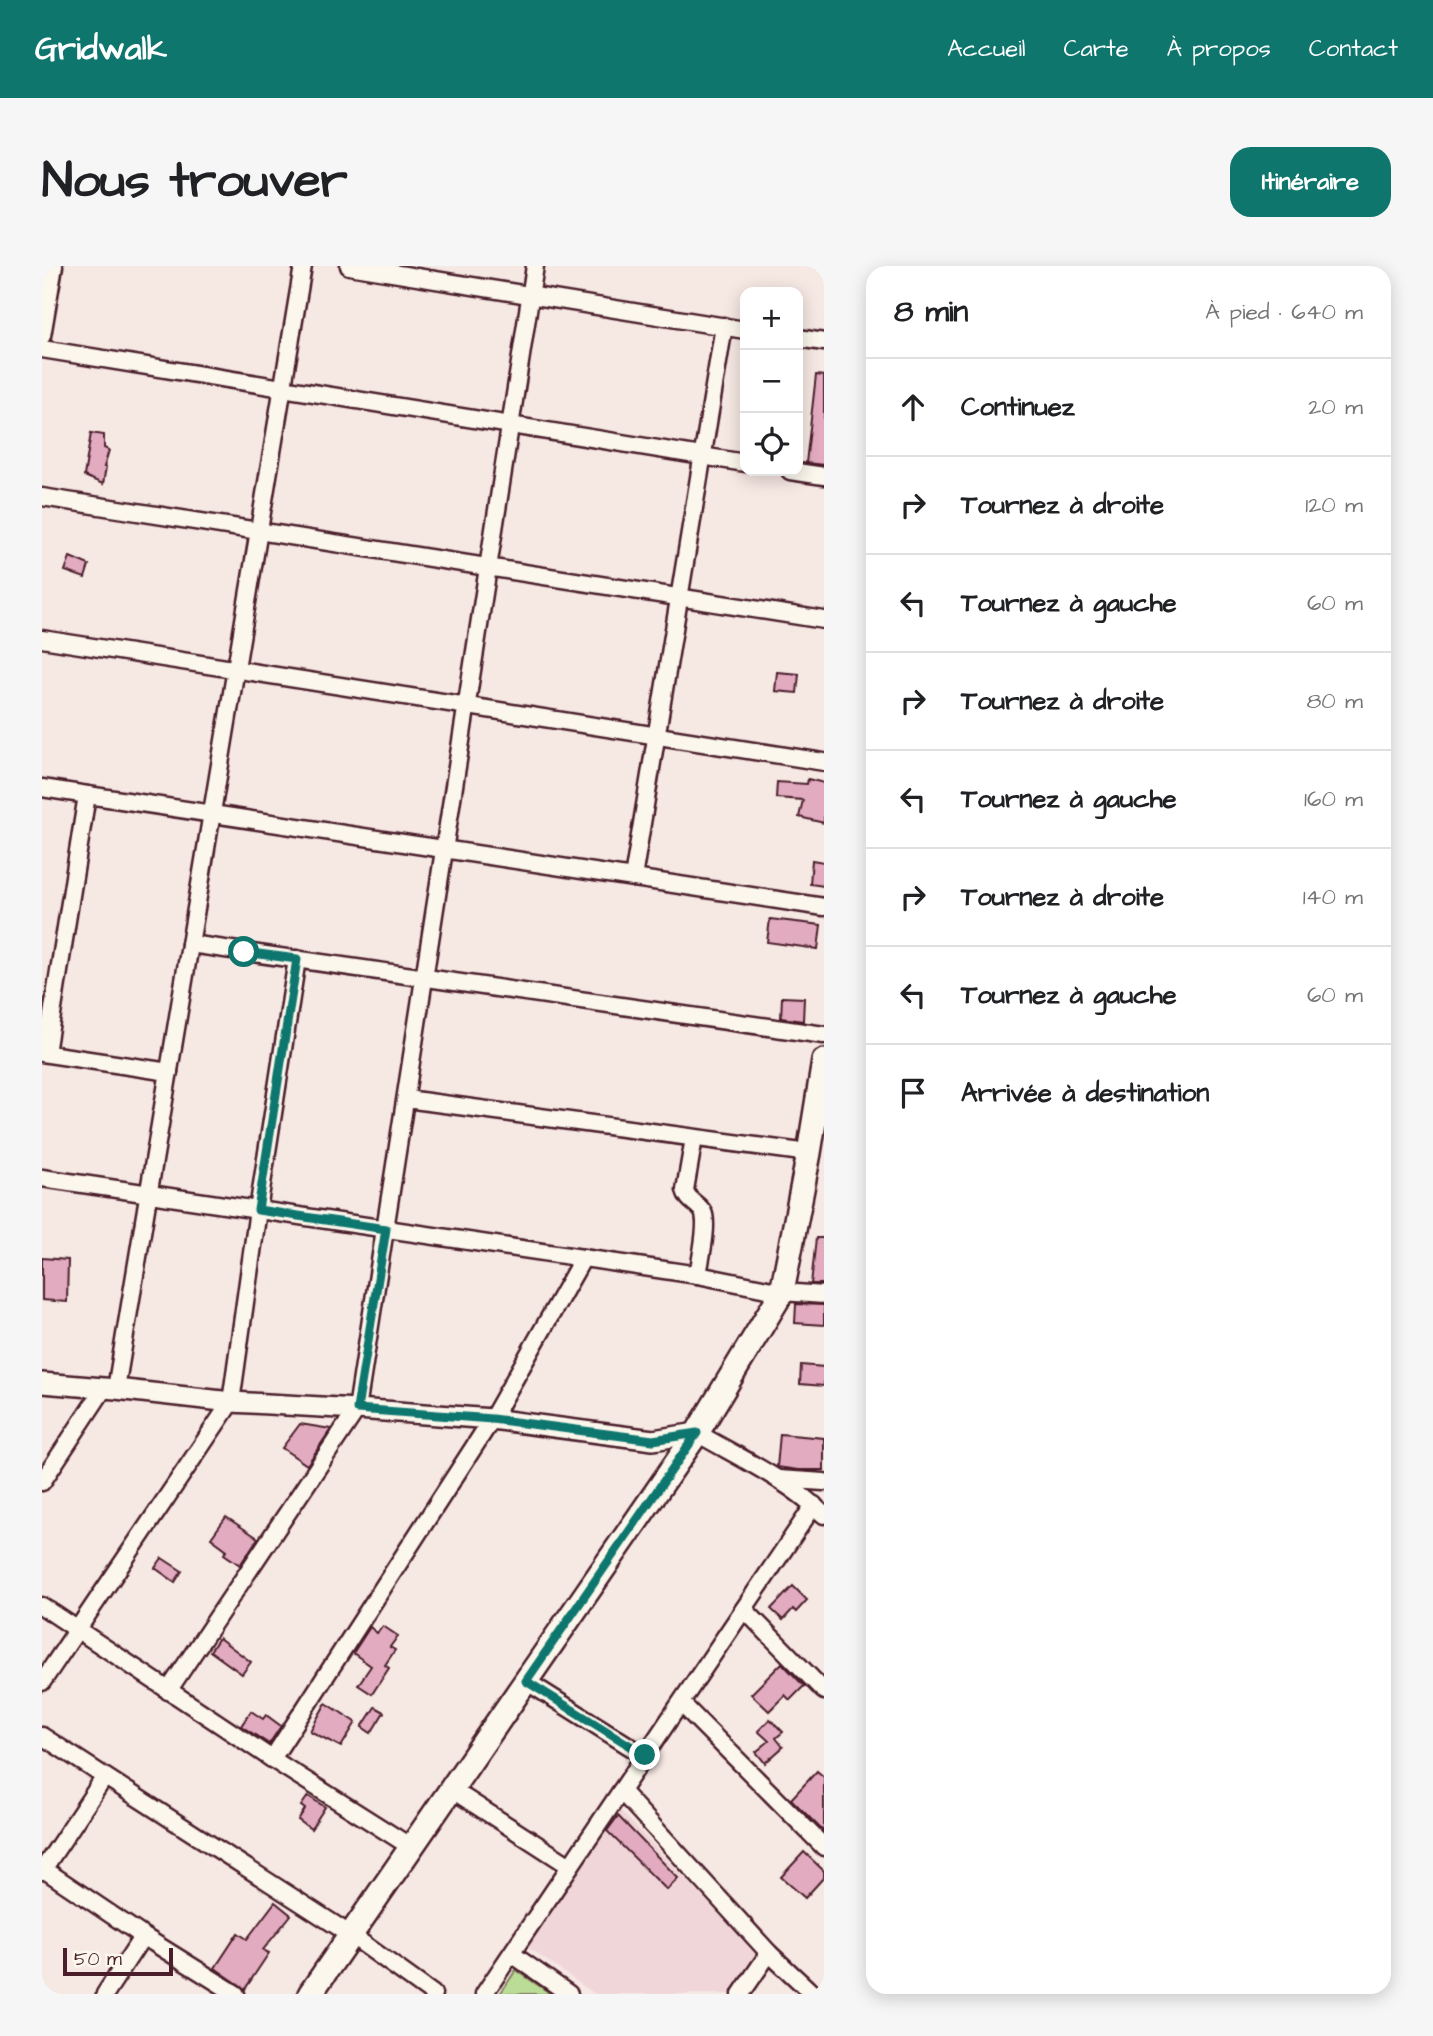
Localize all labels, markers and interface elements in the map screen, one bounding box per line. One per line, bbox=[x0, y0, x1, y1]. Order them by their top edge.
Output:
text: Gridwalk bbox=[35, 26, 167, 72]
text: Accueil bbox=[947, 32, 1026, 66]
text: Carte bbox=[1064, 32, 1129, 66]
text: À propos bbox=[1167, 32, 1271, 66]
text: Contact bbox=[1309, 32, 1398, 66]
button: Itinéraire bbox=[1230, 147, 1391, 217]
text: Nous trouver bbox=[42, 148, 348, 216]
map controls bbox=[740, 287, 803, 476]
button: + bbox=[740, 287, 803, 350]
text: 8 min bbox=[894, 291, 968, 333]
text: À pied · 640 m bbox=[1205, 296, 1363, 328]
button: − bbox=[740, 350, 803, 413]
icon: ahead bbox=[894, 388, 932, 426]
text: Continuez bbox=[961, 389, 1075, 425]
text: 20 m bbox=[1308, 391, 1363, 423]
button: locate bbox=[740, 413, 803, 476]
icon: right bbox=[894, 486, 932, 524]
text: Tournez à droite bbox=[961, 487, 1164, 523]
text: 120 m bbox=[1305, 489, 1363, 521]
icon: left bbox=[894, 584, 932, 622]
text: Tournez à gauche bbox=[961, 585, 1177, 621]
text: 60 m bbox=[1307, 587, 1363, 619]
icon: right bbox=[894, 682, 932, 720]
text: Tournez à droite bbox=[961, 683, 1164, 719]
text: 80 m bbox=[1306, 685, 1363, 717]
icon: left bbox=[894, 780, 932, 818]
text: Tournez à gauche bbox=[961, 781, 1177, 817]
text: 160 m bbox=[1304, 783, 1363, 815]
icon: right bbox=[894, 878, 932, 916]
text: Tournez à droite bbox=[961, 879, 1164, 915]
text: 140 m bbox=[1303, 881, 1363, 913]
route start bbox=[228, 936, 259, 967]
icon: left bbox=[894, 976, 932, 1014]
text: Tournez à gauche bbox=[961, 977, 1177, 1013]
text: 60 m bbox=[1307, 979, 1363, 1011]
icon: arrive bbox=[894, 1074, 932, 1112]
text: Arrivée à destination bbox=[961, 1075, 1209, 1111]
route end bbox=[629, 1739, 660, 1770]
scale bar bbox=[63, 1945, 173, 1977]
text: 50 m bbox=[74, 1946, 122, 1973]

